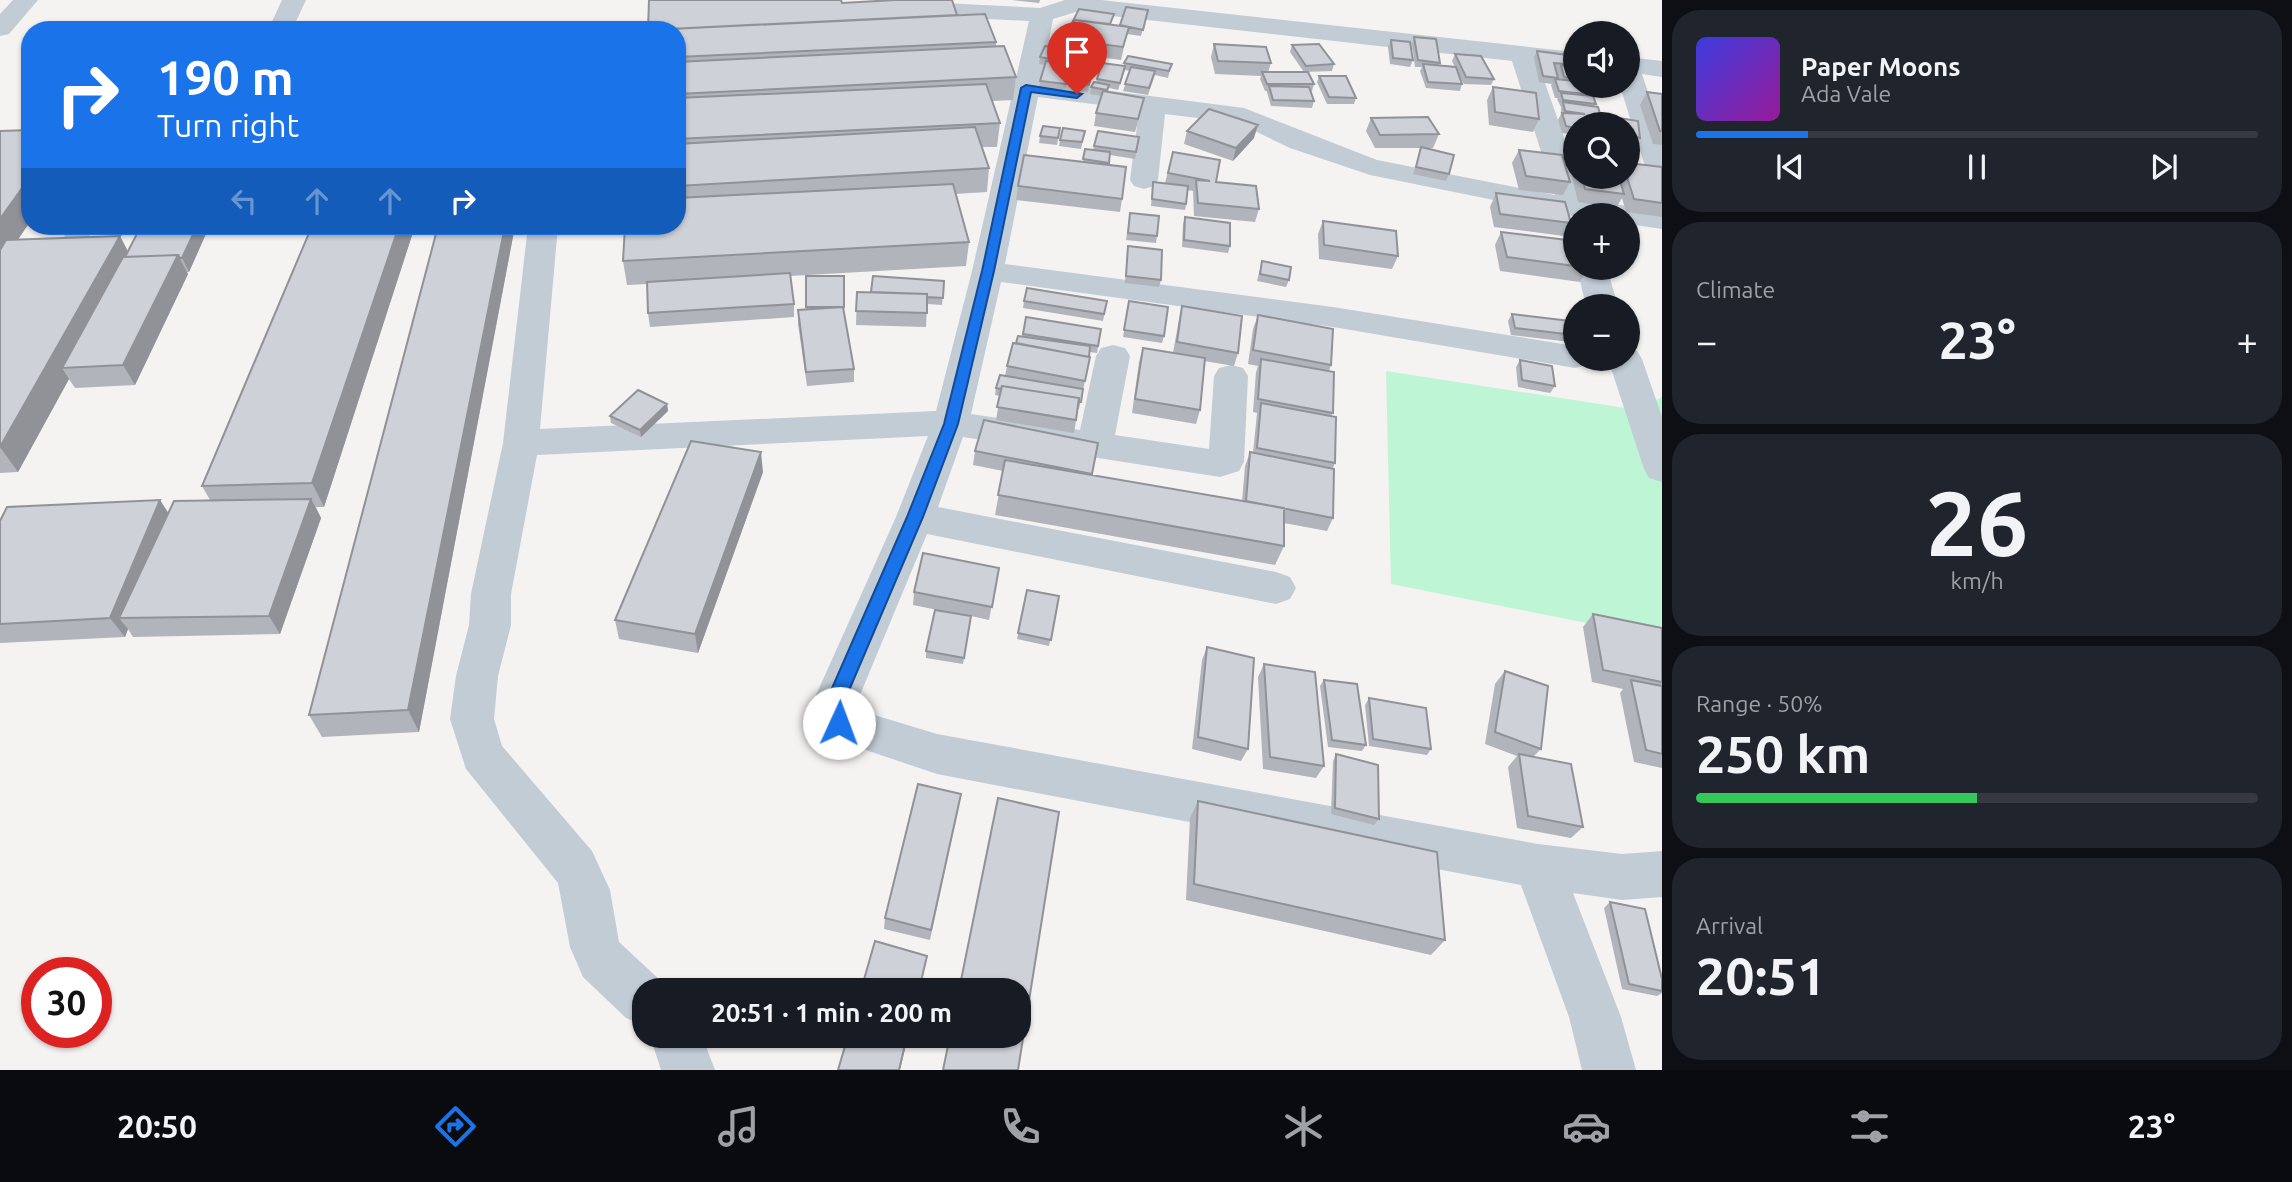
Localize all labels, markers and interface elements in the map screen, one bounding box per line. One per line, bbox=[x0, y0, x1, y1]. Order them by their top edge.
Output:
map controls bbox=[1563, 21, 1640, 371]
button: sound bbox=[1563, 21, 1640, 98]
pin bbox=[1047, 22, 1107, 94]
icon: arrive bbox=[1058, 33, 1096, 71]
icon: right bbox=[42, 49, 133, 140]
text: 190 m bbox=[157, 49, 294, 104]
text: Paper Moons bbox=[1801, 52, 1960, 81]
text: Ada Vale bbox=[1801, 81, 1891, 106]
text: Turn right bbox=[157, 107, 299, 143]
button: search bbox=[1563, 112, 1640, 189]
icon: previous bbox=[1771, 148, 1809, 186]
icon: pause bbox=[1958, 148, 1996, 186]
icon: next bbox=[2145, 148, 2183, 186]
icon: left bbox=[225, 182, 263, 220]
icon: ahead bbox=[298, 182, 336, 220]
icon: ahead bbox=[371, 182, 409, 220]
icon: right bbox=[444, 182, 482, 220]
button: + bbox=[1563, 203, 1640, 280]
text: Climate bbox=[1696, 277, 1775, 302]
button: − bbox=[1563, 294, 1640, 371]
text: 23° bbox=[1938, 311, 2016, 369]
text: − bbox=[1696, 320, 1717, 362]
text: + bbox=[2237, 320, 2258, 362]
text: 26 bbox=[1926, 471, 2028, 573]
text: km/h bbox=[1950, 568, 2004, 593]
position arrow bbox=[802, 686, 876, 760]
text: Range · 50% bbox=[1696, 691, 1823, 716]
text: 250 km bbox=[1696, 725, 1870, 783]
text: Arrival bbox=[1696, 913, 1763, 938]
text: 20:51 bbox=[1696, 947, 1826, 1005]
speed limit sign: 30 bbox=[21, 957, 112, 1048]
text: 20:51 · 1 min · 200 m bbox=[711, 998, 952, 1027]
icon: directions bbox=[431, 1102, 480, 1151]
icon: music bbox=[714, 1102, 763, 1151]
icon: phone bbox=[996, 1102, 1045, 1151]
icon: climate bbox=[1279, 1102, 1328, 1151]
icon: car bbox=[1562, 1102, 1611, 1151]
icon: filters bbox=[1845, 1102, 1894, 1151]
text: 20:50 bbox=[117, 1108, 197, 1144]
text: 23° bbox=[2128, 1108, 2175, 1144]

